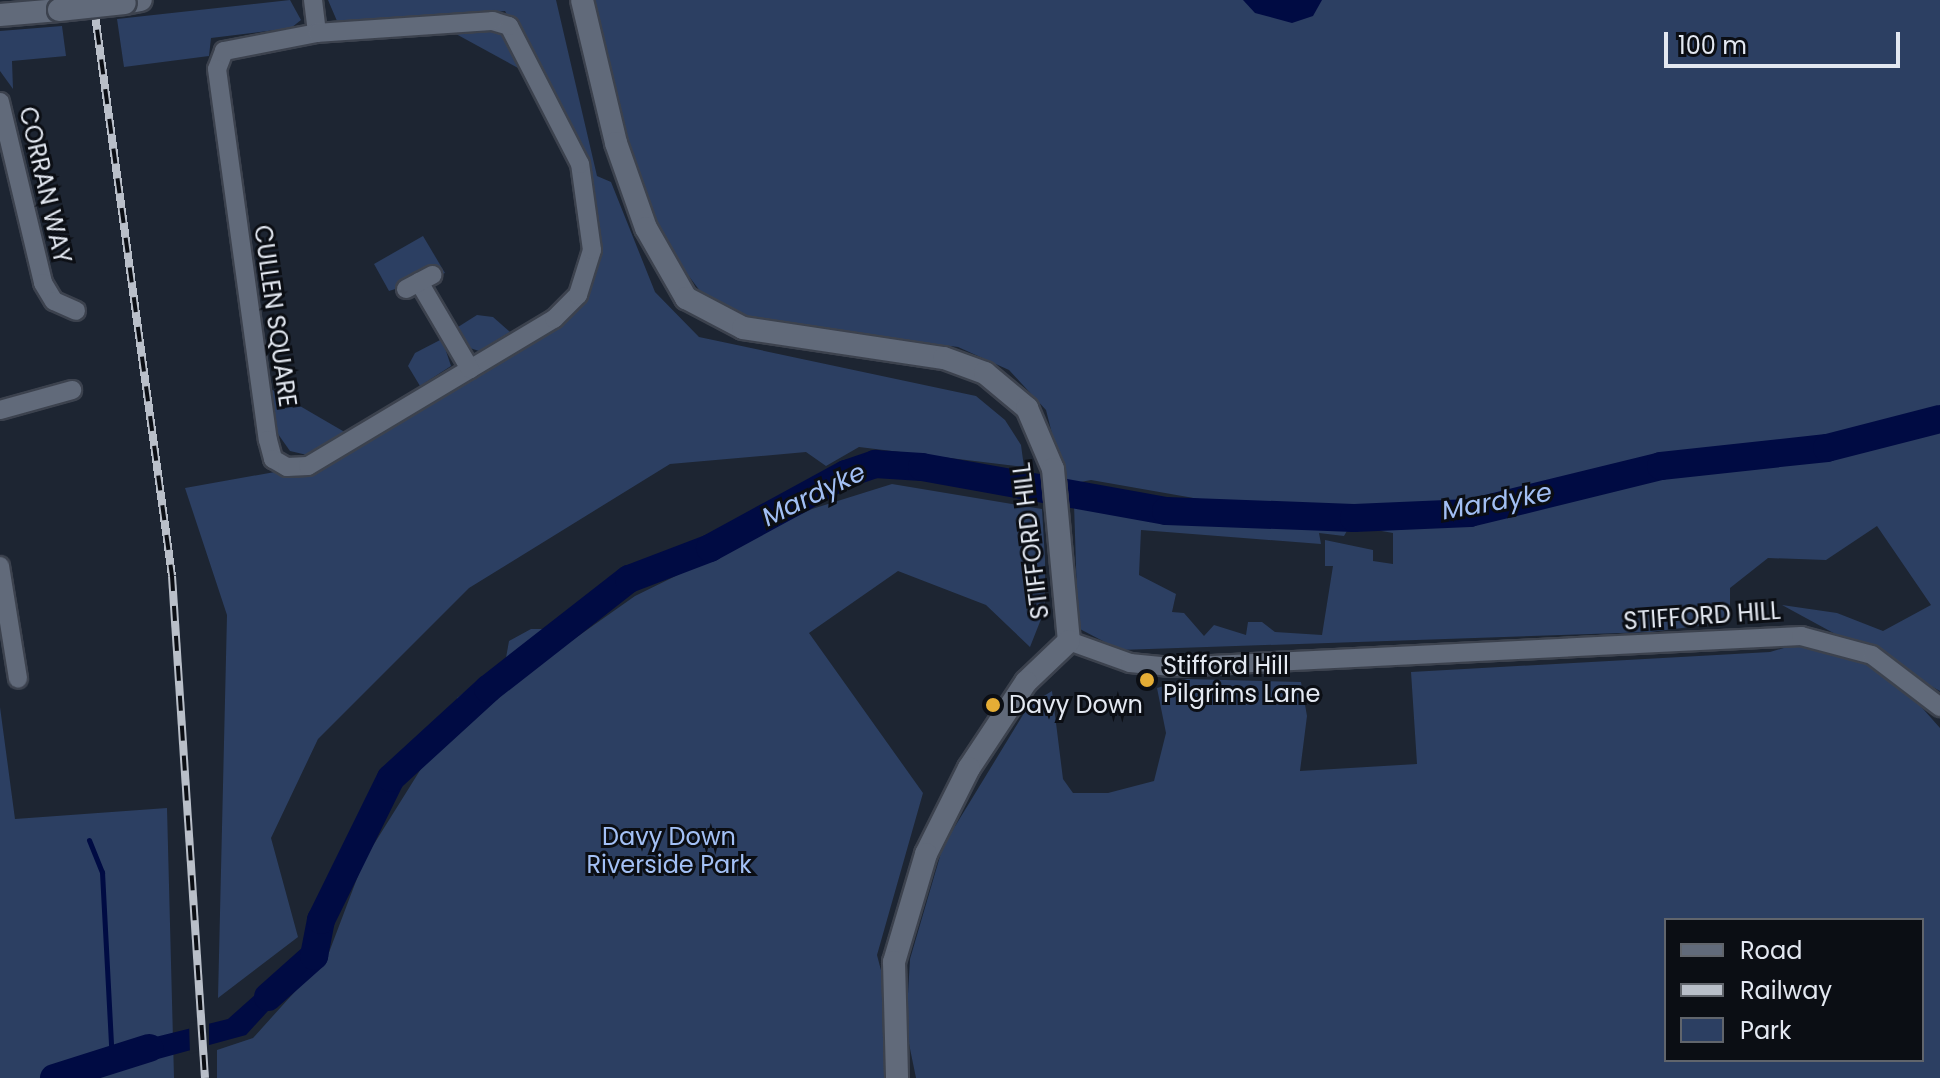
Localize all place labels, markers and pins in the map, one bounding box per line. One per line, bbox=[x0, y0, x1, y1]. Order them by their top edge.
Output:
place label: Stifford Hill Pilgrims Lane bbox=[1163, 652, 1320, 708]
marker: Stifford Hill Pilgrims Lane bbox=[1138, 671, 1156, 689]
place label: Davy Down bbox=[1009, 691, 1143, 719]
marker: Davy Down bbox=[984, 696, 1002, 714]

